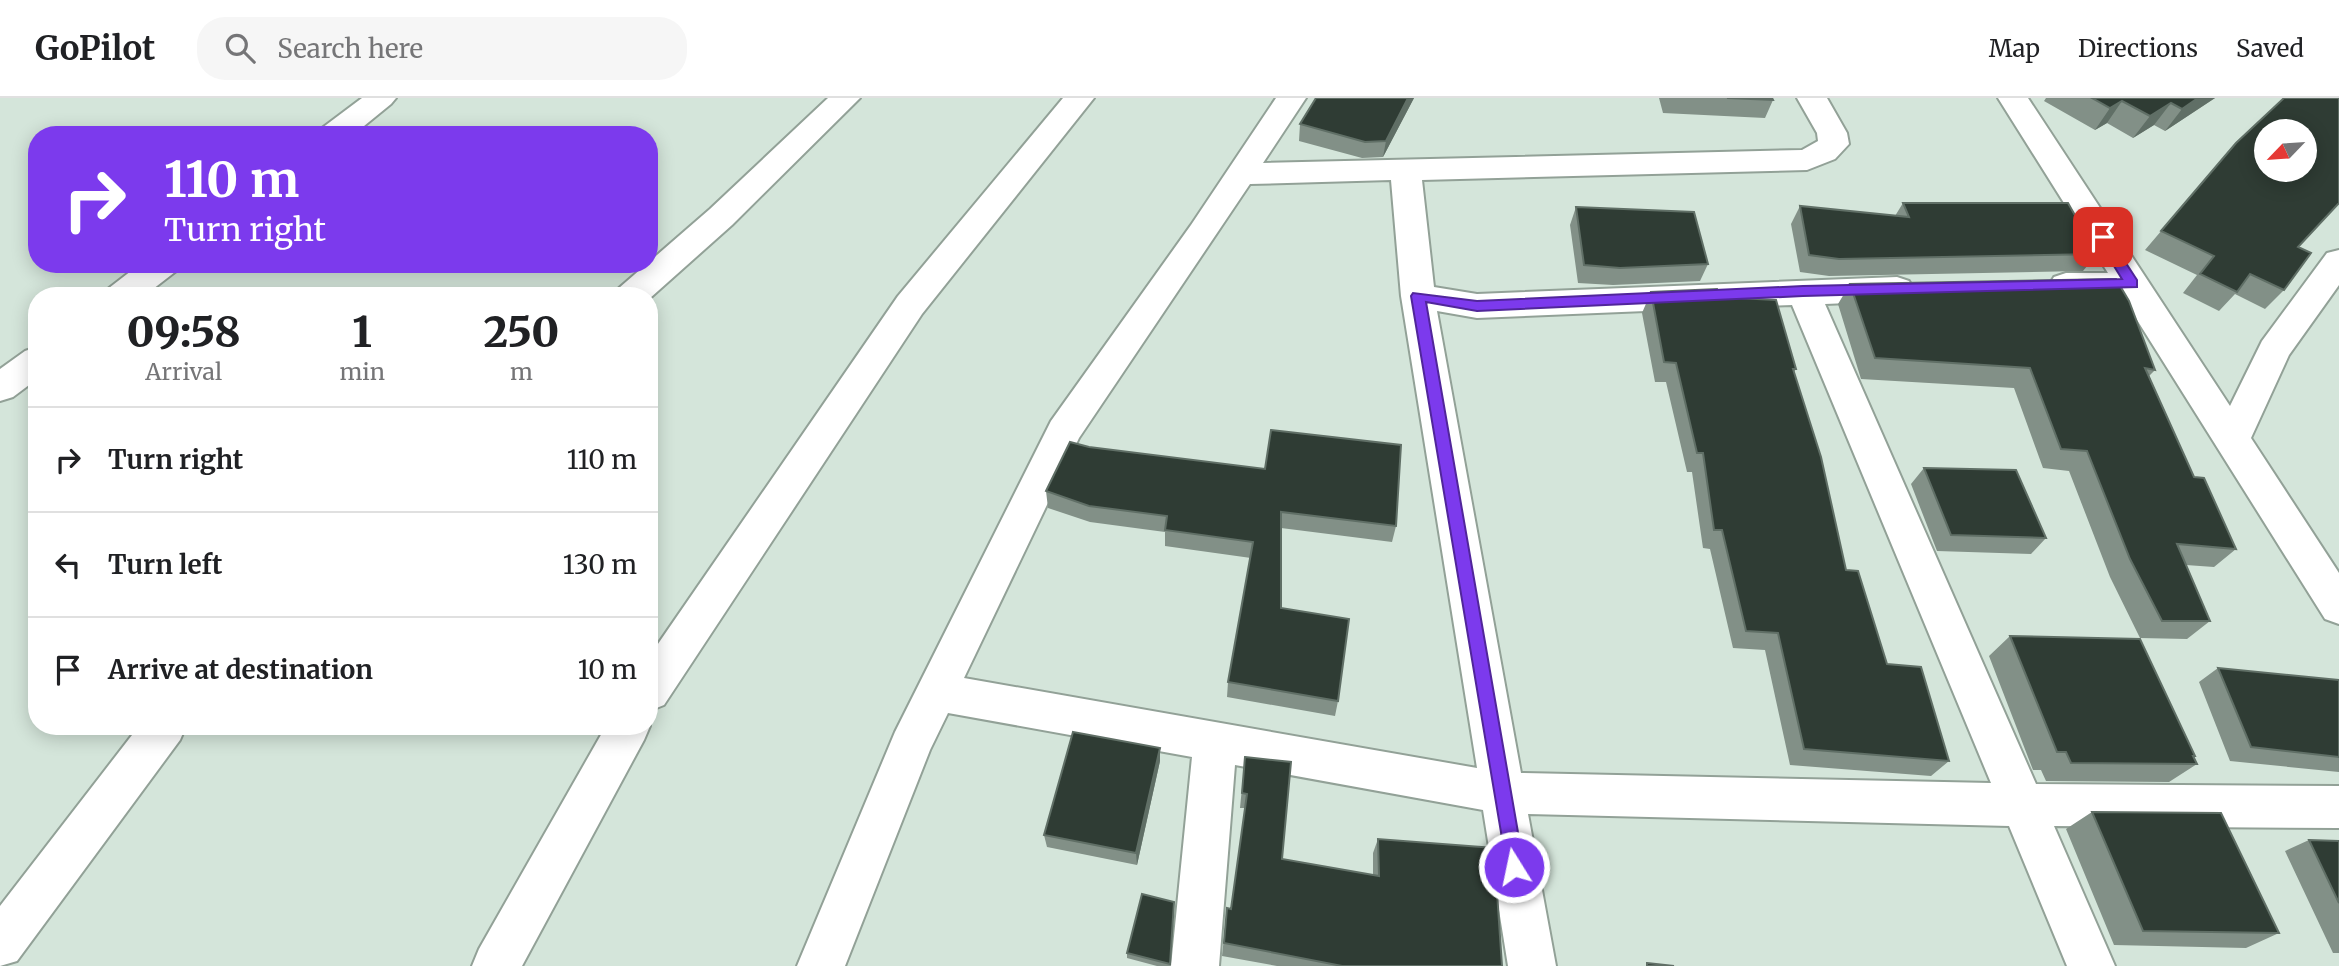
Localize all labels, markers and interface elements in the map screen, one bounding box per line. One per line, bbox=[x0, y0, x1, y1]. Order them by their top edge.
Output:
search box bbox=[197, 17, 687, 80]
text: GoPilot bbox=[35, 28, 155, 69]
icon: search bbox=[221, 29, 259, 67]
text: Search here bbox=[277, 32, 423, 65]
text: Map bbox=[1989, 33, 2040, 64]
text: Directions bbox=[2078, 33, 2198, 64]
text: Saved bbox=[2236, 33, 2304, 64]
north arrow bbox=[2254, 119, 2317, 182]
map controls bbox=[2254, 119, 2317, 182]
text: 110 m bbox=[164, 149, 299, 210]
icon: right bbox=[49, 154, 140, 245]
pin bbox=[2073, 207, 2133, 267]
text: Turn right bbox=[164, 210, 326, 250]
icon: arrive bbox=[2084, 218, 2122, 256]
text: 09:58 bbox=[127, 306, 241, 358]
text: 1 bbox=[352, 306, 372, 358]
text: 250 bbox=[484, 306, 559, 358]
text: Arrival bbox=[145, 357, 222, 386]
text: min bbox=[339, 357, 385, 386]
text: m bbox=[510, 357, 533, 386]
icon: right bbox=[49, 441, 87, 479]
text: Turn right bbox=[108, 443, 243, 476]
text: 110 m bbox=[567, 443, 637, 476]
icon: left bbox=[49, 546, 87, 584]
text: Turn left bbox=[108, 548, 222, 581]
text: 130 m bbox=[563, 548, 637, 581]
icon: arrive bbox=[49, 651, 87, 689]
text: Arrive at destination bbox=[108, 653, 373, 686]
text: 10 m bbox=[578, 653, 637, 686]
position arrow bbox=[1477, 830, 1551, 904]

